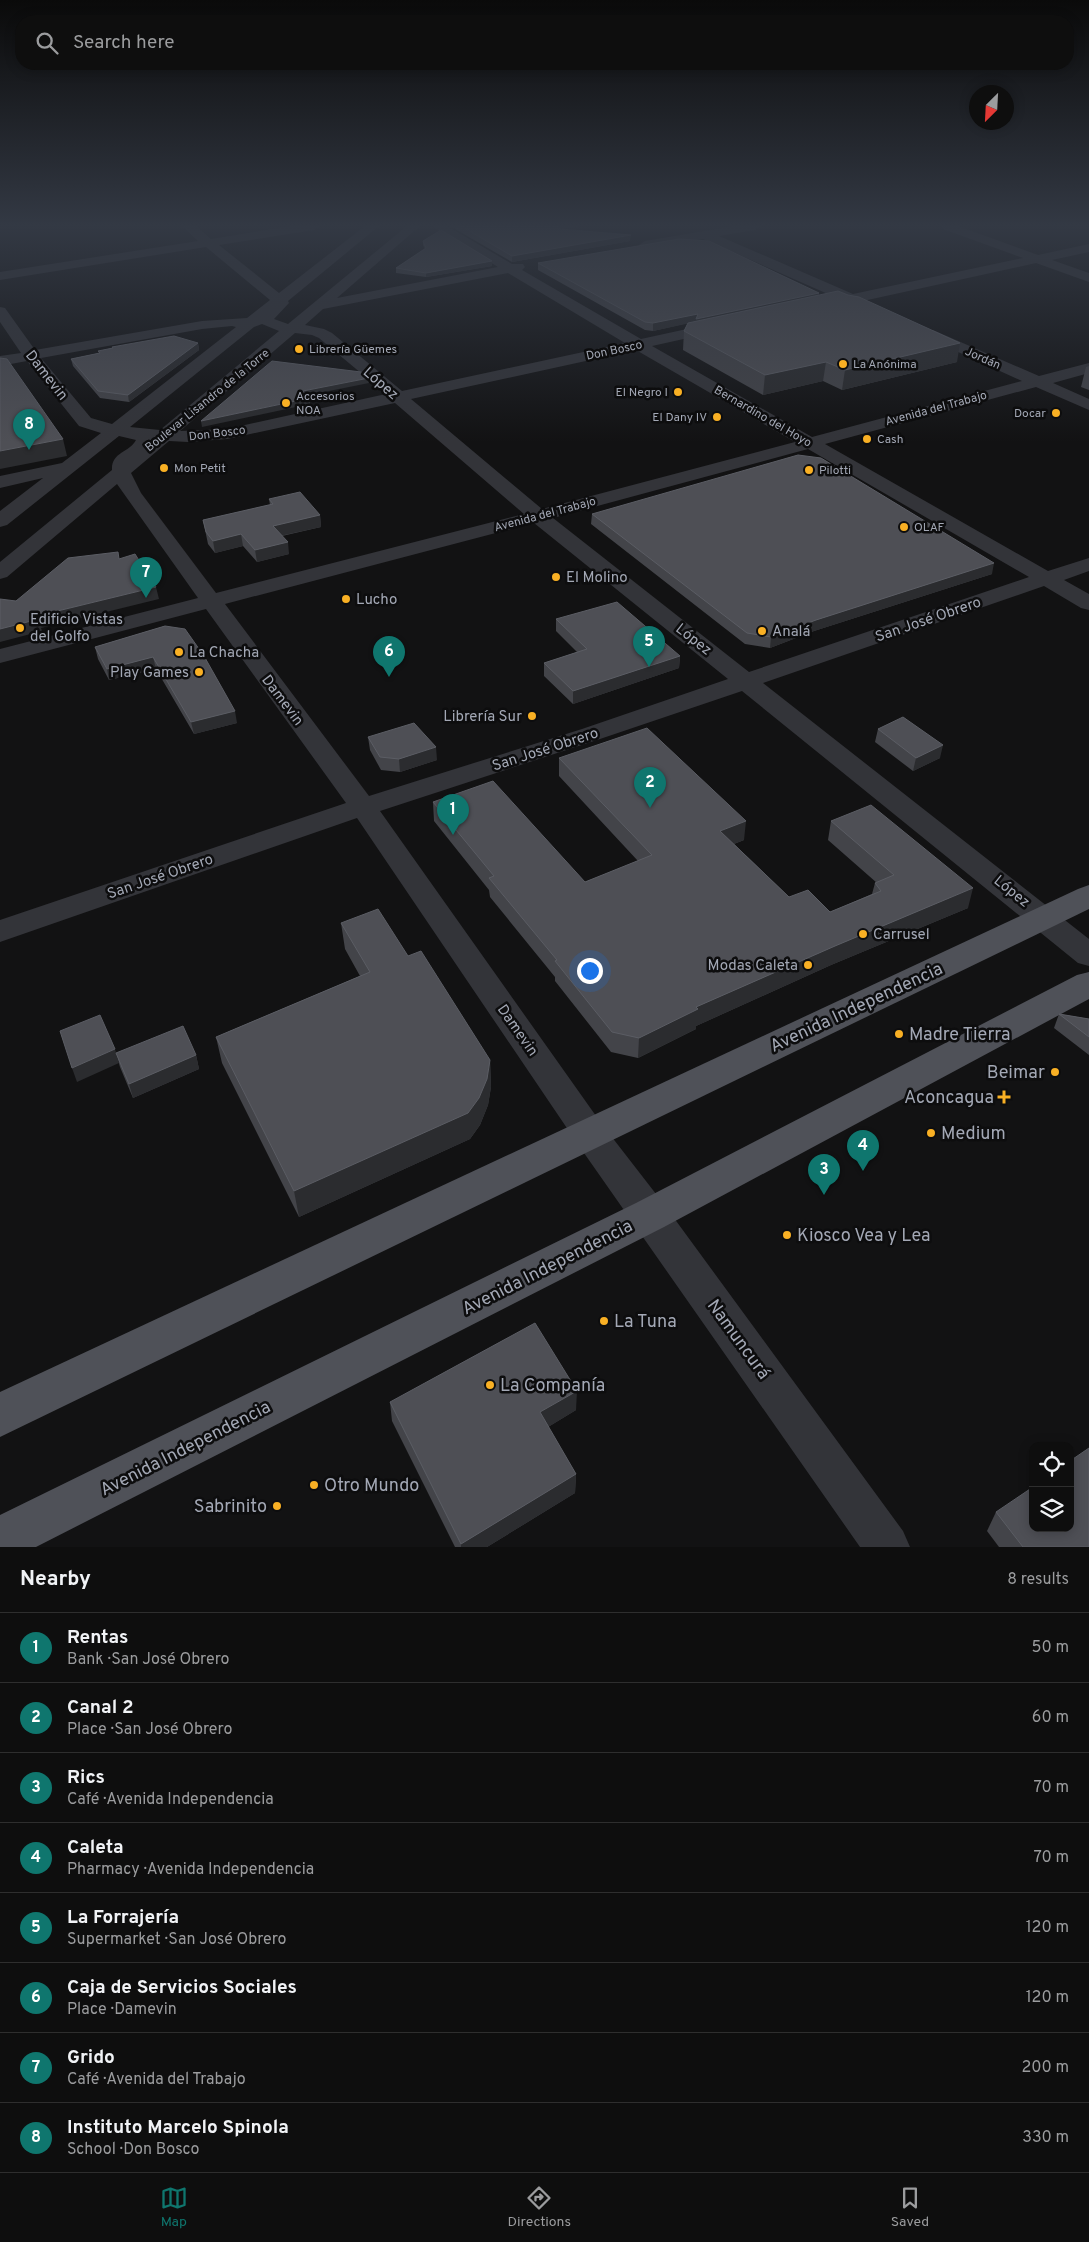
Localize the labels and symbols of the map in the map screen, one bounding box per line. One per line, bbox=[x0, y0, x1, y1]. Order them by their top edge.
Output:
north arrow bbox=[969, 85, 1014, 130]
street label: Don Bosco bbox=[585, 337, 644, 365]
place label: Librería Güemes bbox=[309, 342, 397, 358]
marker: Librería Güemes bbox=[293, 343, 305, 355]
street label: Jordán bbox=[962, 344, 1003, 374]
street label: Boulevar Lisandro de la Torre bbox=[142, 346, 273, 456]
street label: Damevin bbox=[20, 347, 71, 405]
place label: La Anónima bbox=[853, 357, 916, 373]
marker: La Anónima bbox=[837, 358, 849, 370]
street label: López bbox=[358, 364, 402, 405]
street label: Bernardino del Hoyo bbox=[711, 382, 815, 452]
place label: El Negro I bbox=[616, 385, 668, 401]
marker: El Negro I bbox=[672, 386, 684, 398]
street label: Avenida del Trabajo bbox=[884, 388, 989, 430]
place label: Accesorios NOA bbox=[296, 389, 355, 419]
marker: Accesorios NOA bbox=[280, 397, 292, 409]
place label: Docar bbox=[1014, 406, 1046, 422]
marker: Docar bbox=[1050, 407, 1062, 419]
pin: 8 bbox=[13, 409, 45, 450]
place label: El Dany IV bbox=[652, 410, 707, 426]
marker: El Dany IV bbox=[711, 411, 723, 423]
street label: Don Bosco bbox=[188, 423, 247, 445]
place label: Cash bbox=[877, 432, 903, 448]
marker: Cash bbox=[861, 433, 873, 445]
place label: Mon Petit bbox=[174, 461, 226, 477]
marker: Mon Petit bbox=[158, 462, 170, 474]
place label: Pilotti bbox=[819, 463, 851, 479]
marker: Pilotti bbox=[803, 464, 815, 476]
street label: Avenida del Trabajo bbox=[493, 494, 598, 536]
place label: OLAF bbox=[914, 520, 945, 536]
marker: OLAF bbox=[898, 521, 910, 533]
pin: 7 bbox=[130, 557, 162, 598]
place label: El Molino bbox=[566, 569, 628, 588]
marker: El Molino bbox=[550, 571, 562, 583]
place label: Lucho bbox=[356, 591, 397, 610]
marker: Lucho bbox=[340, 593, 352, 605]
street label: San José Obrero bbox=[873, 593, 984, 647]
place label: Edificio Vistas del Golfo bbox=[30, 611, 123, 647]
street label: López bbox=[671, 620, 715, 660]
marker: Edificio Vistas del Golfo bbox=[14, 622, 26, 634]
place label: Analá bbox=[772, 623, 811, 642]
marker: Analá bbox=[756, 625, 768, 637]
pin: 5 bbox=[633, 626, 665, 667]
pin: 6 bbox=[373, 636, 405, 677]
place label: La Chacha bbox=[189, 644, 259, 663]
marker: La Chacha bbox=[173, 646, 185, 658]
place label: Play Games bbox=[110, 664, 189, 683]
marker: Play Games bbox=[193, 666, 205, 678]
street label: Damevin bbox=[257, 672, 307, 730]
place label: Librería Sur bbox=[443, 708, 522, 727]
marker: Librería Sur bbox=[526, 710, 538, 722]
street label: San José Obrero bbox=[490, 724, 601, 777]
pin: 2 bbox=[634, 767, 666, 808]
pin: 1 bbox=[437, 794, 469, 835]
street label: San José Obrero bbox=[105, 850, 216, 904]
street label: López bbox=[989, 872, 1033, 912]
place label: Carrusel bbox=[873, 926, 930, 945]
marker: Carrusel bbox=[857, 928, 869, 940]
place label: Modas Caleta bbox=[708, 957, 798, 976]
your location bbox=[577, 958, 603, 984]
street label: Avenida Independencia bbox=[766, 958, 947, 1059]
marker: Modas Caleta bbox=[802, 959, 814, 971]
street label: Damevin bbox=[492, 1001, 541, 1060]
place label: Madre Tierra bbox=[909, 1024, 1011, 1047]
marker: Madre Tierra bbox=[893, 1028, 905, 1040]
place label: Beimar bbox=[987, 1062, 1045, 1085]
marker: Beimar bbox=[1049, 1066, 1061, 1078]
place label: Aconcagua bbox=[904, 1087, 994, 1110]
marker: Aconcagua bbox=[998, 1091, 1010, 1103]
place label: Medium bbox=[941, 1123, 1006, 1146]
marker: Medium bbox=[925, 1127, 937, 1139]
pin: 4 bbox=[847, 1130, 879, 1171]
pin: 3 bbox=[808, 1154, 840, 1195]
street label: Avenida Independencia bbox=[459, 1215, 637, 1321]
place label: Kiosco Vea y Lea bbox=[797, 1225, 930, 1248]
marker: Kiosco Vea y Lea bbox=[781, 1229, 793, 1241]
street label: Namuncurá bbox=[701, 1295, 775, 1384]
place label: La Tuna bbox=[614, 1311, 677, 1334]
marker: La Tuna bbox=[598, 1315, 610, 1327]
place label: La Companía bbox=[500, 1375, 605, 1398]
marker: La Companía bbox=[484, 1379, 496, 1391]
street label: Avenida Independencia bbox=[97, 1396, 275, 1502]
place label: Otro Mundo bbox=[324, 1475, 419, 1498]
marker: Otro Mundo bbox=[308, 1479, 320, 1491]
place label: Sabrinito bbox=[194, 1496, 267, 1519]
marker: Sabrinito bbox=[271, 1500, 283, 1512]

